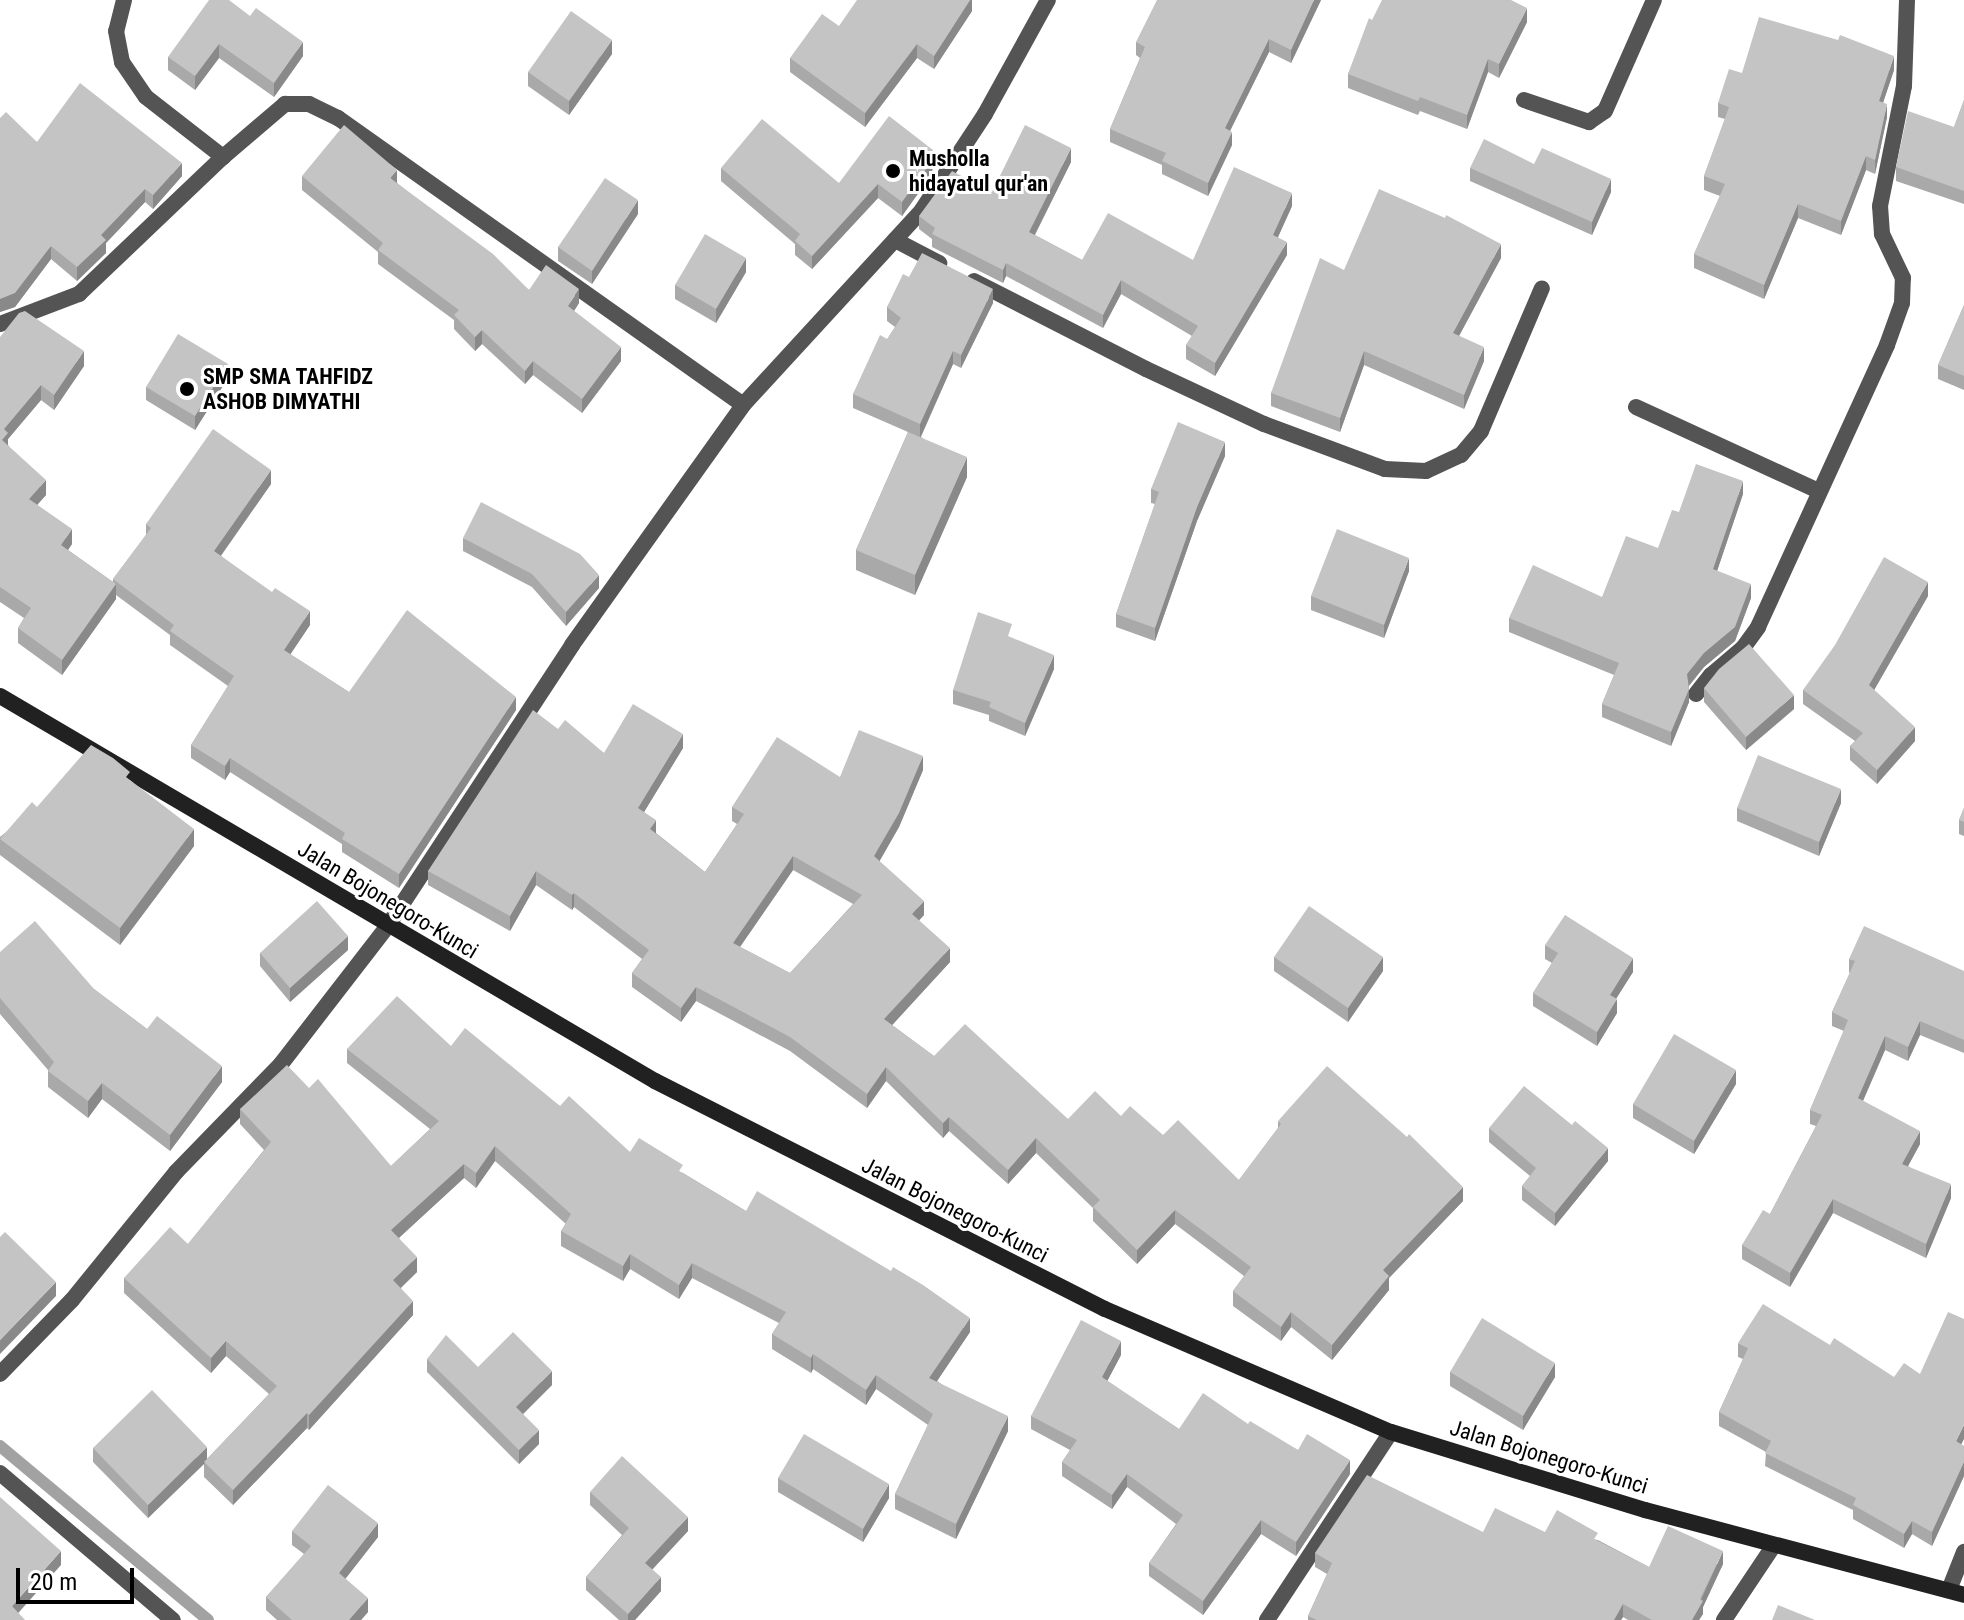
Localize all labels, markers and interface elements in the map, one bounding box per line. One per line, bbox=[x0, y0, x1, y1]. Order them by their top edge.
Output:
place label: Musholla hidayatul qur'an bbox=[909, 145, 1048, 196]
marker: Musholla hidayatul qur'an bbox=[884, 162, 902, 180]
place label: SMP SMA TAHFIDZ ASHOB DIMYATHI bbox=[203, 363, 374, 414]
marker: SMP SMA TAHFIDZ ASHOB DIMYATHI bbox=[178, 380, 196, 398]
street label: Jalan Bojonegoro-Kunci bbox=[293, 836, 483, 964]
street label: Jalan Bojonegoro-Kunci bbox=[857, 1152, 1053, 1268]
street label: Jalan Bojonegoro-Kunci bbox=[1447, 1414, 1651, 1500]
scale bar bbox=[20, 1552, 138, 1602]
text: 20 m bbox=[30, 1568, 77, 1596]

